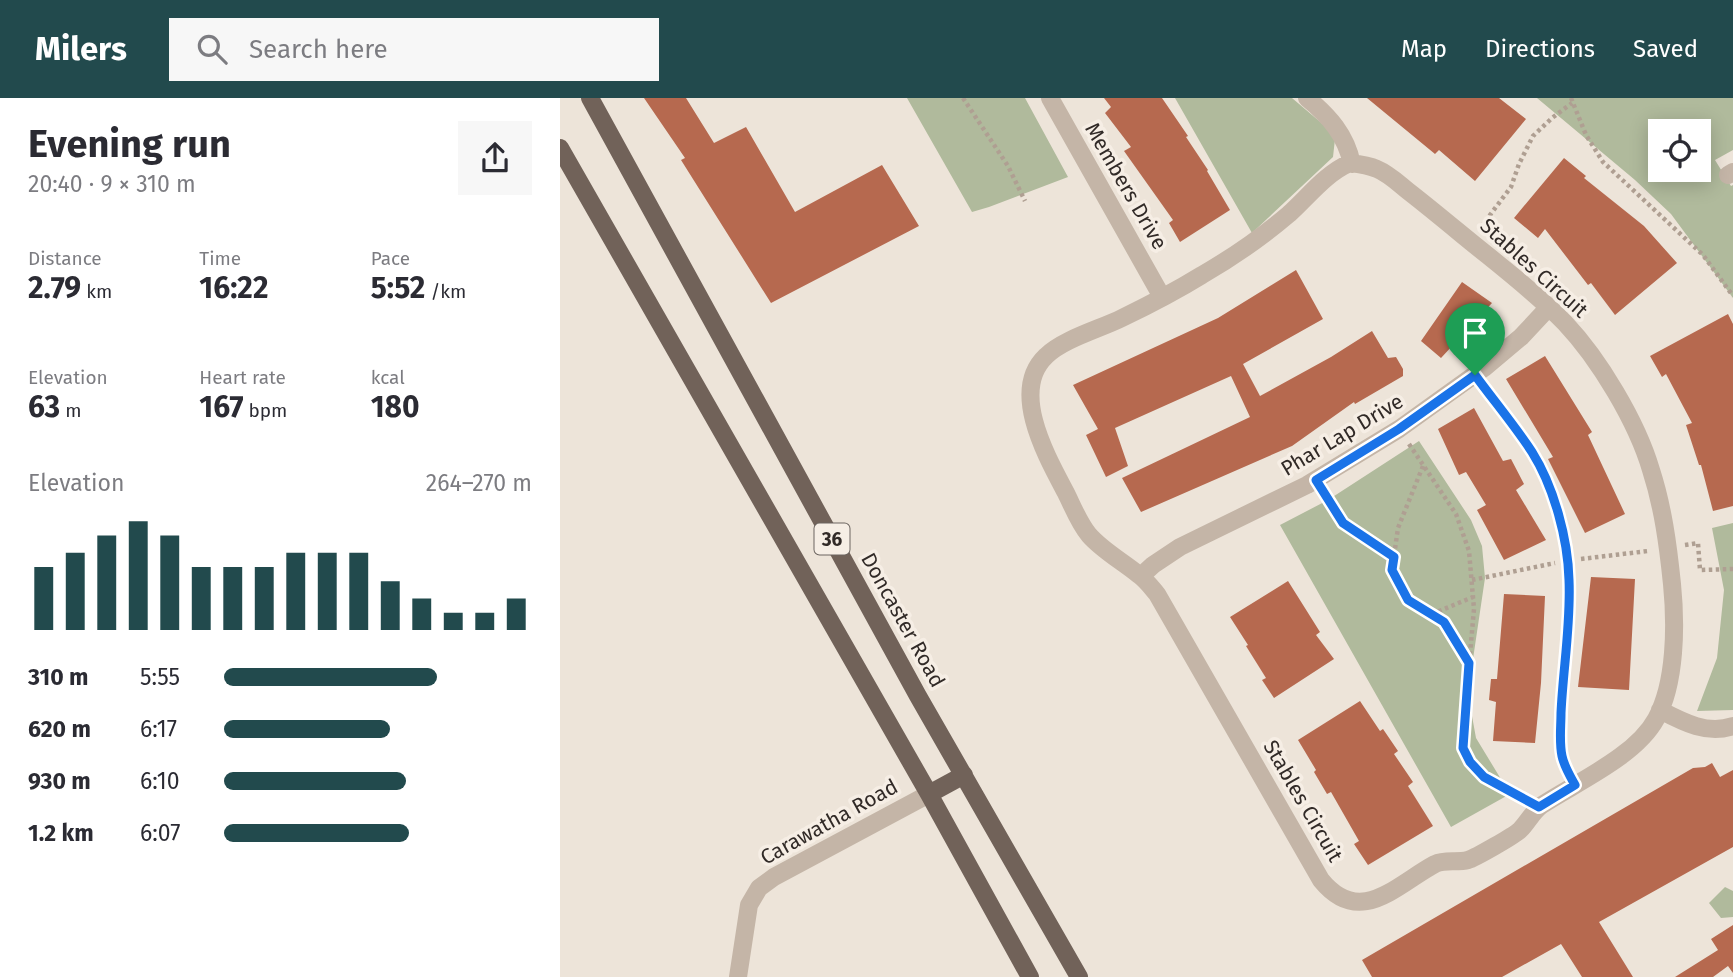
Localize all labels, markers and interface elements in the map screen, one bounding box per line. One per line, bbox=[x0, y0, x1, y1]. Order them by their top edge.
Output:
search box bbox=[169, 18, 659, 81]
text: Milers bbox=[35, 29, 127, 69]
icon: search bbox=[193, 30, 231, 68]
text: Search here bbox=[249, 34, 388, 65]
text: Map bbox=[1401, 35, 1447, 63]
text: Directions bbox=[1485, 35, 1595, 63]
text: Saved bbox=[1633, 35, 1698, 63]
street label: Members Drive bbox=[1079, 118, 1173, 254]
map controls bbox=[1648, 119, 1711, 182]
button: locate bbox=[1648, 119, 1711, 182]
text: Evening run bbox=[28, 121, 231, 167]
button: share bbox=[458, 121, 532, 195]
text: 20:40 · 9 × 310 m bbox=[28, 170, 196, 198]
street label: Stables Circuit bbox=[1475, 213, 1594, 324]
text: Distance bbox=[28, 247, 102, 270]
text: Time bbox=[199, 247, 241, 270]
text: Pace bbox=[371, 247, 410, 270]
text: 2.79 bbox=[28, 270, 81, 306]
text: 16:22 bbox=[199, 270, 268, 306]
text: 5:52 bbox=[371, 270, 425, 306]
text: km bbox=[81, 280, 112, 303]
text: /km bbox=[425, 280, 466, 303]
pin bbox=[1445, 303, 1505, 375]
icon: arrive bbox=[1456, 314, 1494, 352]
text: Elevation bbox=[28, 366, 108, 389]
text: Heart rate bbox=[199, 366, 286, 389]
text: kcal bbox=[371, 366, 405, 389]
street label: Phar Lap Drive bbox=[1276, 388, 1408, 482]
text: 63 bbox=[28, 389, 60, 425]
text: 167 bbox=[199, 389, 243, 425]
text: 180 bbox=[371, 389, 420, 425]
text: m bbox=[60, 399, 82, 422]
text: bpm bbox=[243, 399, 287, 422]
text: Elevation bbox=[28, 469, 124, 497]
text: 264–270 m bbox=[426, 469, 532, 497]
road number: 36 bbox=[814, 524, 850, 554]
street label: Doncaster Road bbox=[855, 548, 951, 692]
text: 310 m bbox=[28, 663, 88, 691]
text: 5:55 bbox=[140, 663, 180, 691]
text: 620 m bbox=[28, 715, 91, 743]
text: 6:17 bbox=[140, 715, 177, 743]
street label: Stables Circuit bbox=[1258, 735, 1349, 867]
text: 930 m bbox=[28, 767, 91, 795]
text: 6:10 bbox=[140, 767, 180, 795]
street label: Carawatha Road bbox=[756, 773, 902, 871]
text: 1.2 km bbox=[28, 819, 94, 847]
text: 6:07 bbox=[140, 819, 180, 847]

